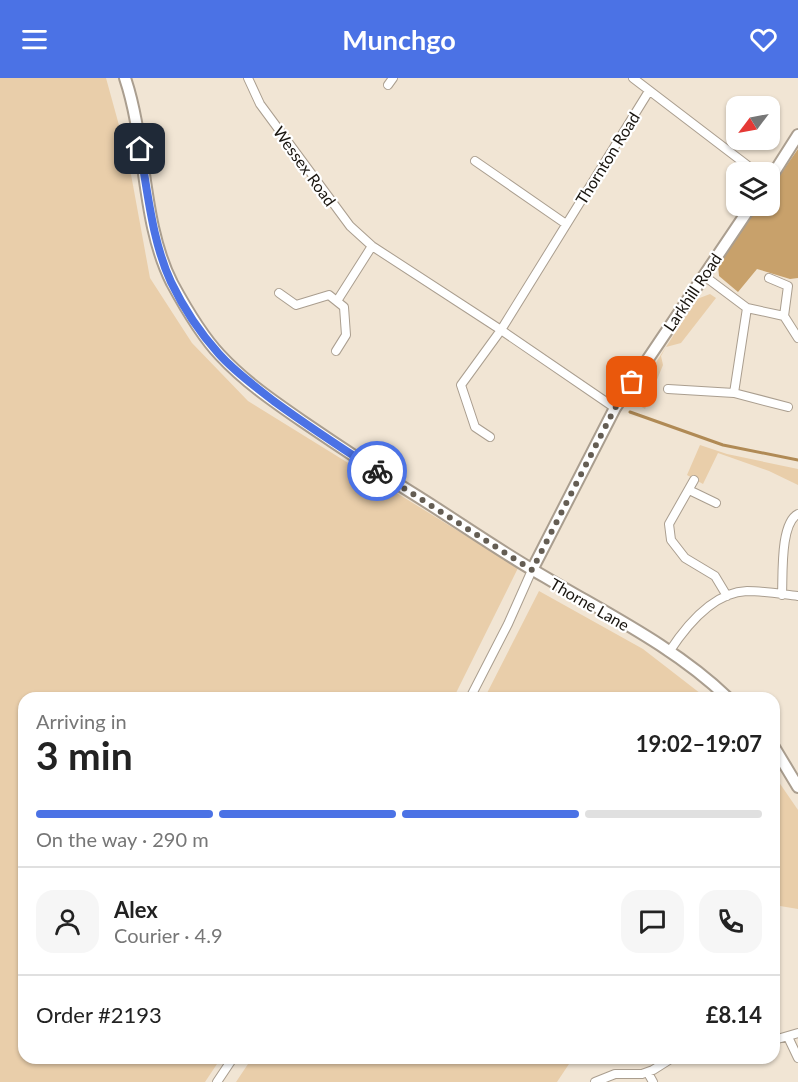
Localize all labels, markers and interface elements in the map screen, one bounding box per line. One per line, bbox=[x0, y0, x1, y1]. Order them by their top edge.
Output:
icon: menu bbox=[18, 23, 51, 56]
text: Munchgo bbox=[342, 23, 456, 56]
icon: heart bbox=[747, 23, 780, 56]
north arrow bbox=[726, 96, 780, 150]
map controls bbox=[726, 96, 780, 216]
street label: Thornton Road bbox=[571, 108, 643, 208]
street label: Wessex Road bbox=[270, 122, 340, 210]
pin bbox=[114, 123, 165, 174]
icon: home bbox=[123, 132, 156, 165]
button: layers bbox=[726, 162, 780, 216]
street label: Larkhill Road bbox=[659, 249, 725, 335]
pin bbox=[606, 356, 657, 407]
icon: bag bbox=[615, 365, 648, 398]
courier bbox=[347, 441, 407, 501]
icon: bike bbox=[361, 455, 394, 488]
street label: Thorne Lane bbox=[547, 574, 633, 634]
text: Arriving in bbox=[36, 709, 127, 733]
text: 19:02–19:07 bbox=[636, 730, 762, 757]
text: 3 min bbox=[36, 732, 133, 778]
text: On the way · 290 m bbox=[36, 827, 209, 851]
button: person bbox=[36, 890, 99, 953]
button: chat bbox=[621, 890, 684, 953]
button: phone bbox=[699, 890, 762, 953]
text: Alex bbox=[114, 896, 158, 923]
text: Courier · 4.9 bbox=[114, 923, 223, 947]
text: Order #2193 bbox=[36, 1001, 162, 1028]
text: £8.14 bbox=[706, 1001, 762, 1028]

